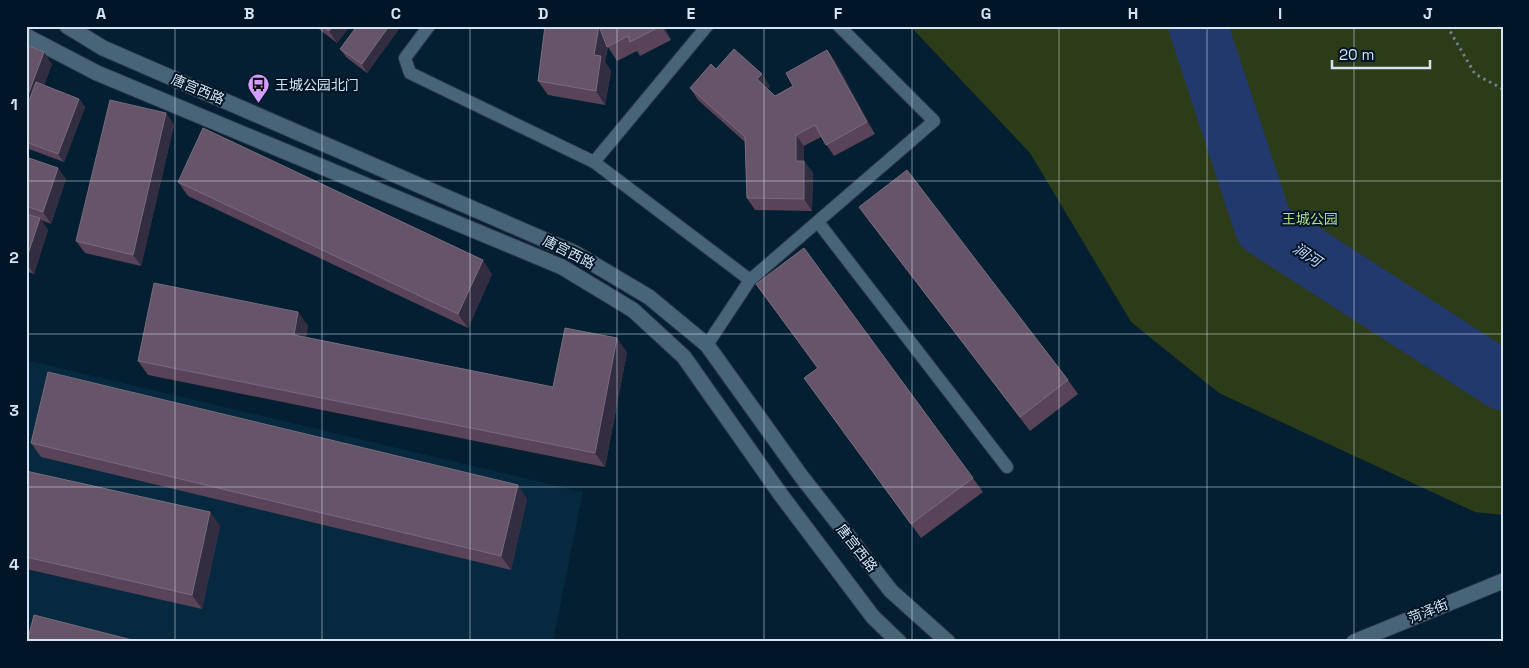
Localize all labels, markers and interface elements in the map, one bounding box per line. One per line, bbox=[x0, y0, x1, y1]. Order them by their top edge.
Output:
text: A bbox=[96, 3, 106, 24]
text: B bbox=[244, 3, 254, 24]
text: C bbox=[391, 3, 401, 24]
text: D bbox=[538, 3, 548, 24]
text: E bbox=[687, 3, 696, 24]
text: F bbox=[834, 3, 843, 24]
text: G bbox=[981, 3, 991, 24]
text: H bbox=[1128, 3, 1138, 24]
text: I bbox=[1278, 3, 1282, 24]
text: J bbox=[1423, 3, 1433, 24]
scale bar bbox=[1332, 38, 1429, 70]
text: 20 m bbox=[1339, 45, 1374, 64]
street label: 唐宫西路 bbox=[169, 70, 227, 108]
bus stop icon: 王城公园北门 bbox=[247, 73, 271, 104]
place label: 王城公园北门 bbox=[275, 76, 359, 94]
text: 1 bbox=[10, 94, 18, 115]
park label: 王城公园 bbox=[1282, 210, 1338, 228]
street label: 唐宫西路 bbox=[540, 231, 598, 273]
water label: 涧河 bbox=[1290, 238, 1328, 272]
text: 2 bbox=[9, 247, 19, 268]
text: 3 bbox=[9, 400, 19, 421]
street label: 唐宫西路 bbox=[833, 520, 881, 576]
text: 4 bbox=[9, 554, 19, 575]
street label: 菏泽街 bbox=[1405, 595, 1451, 627]

